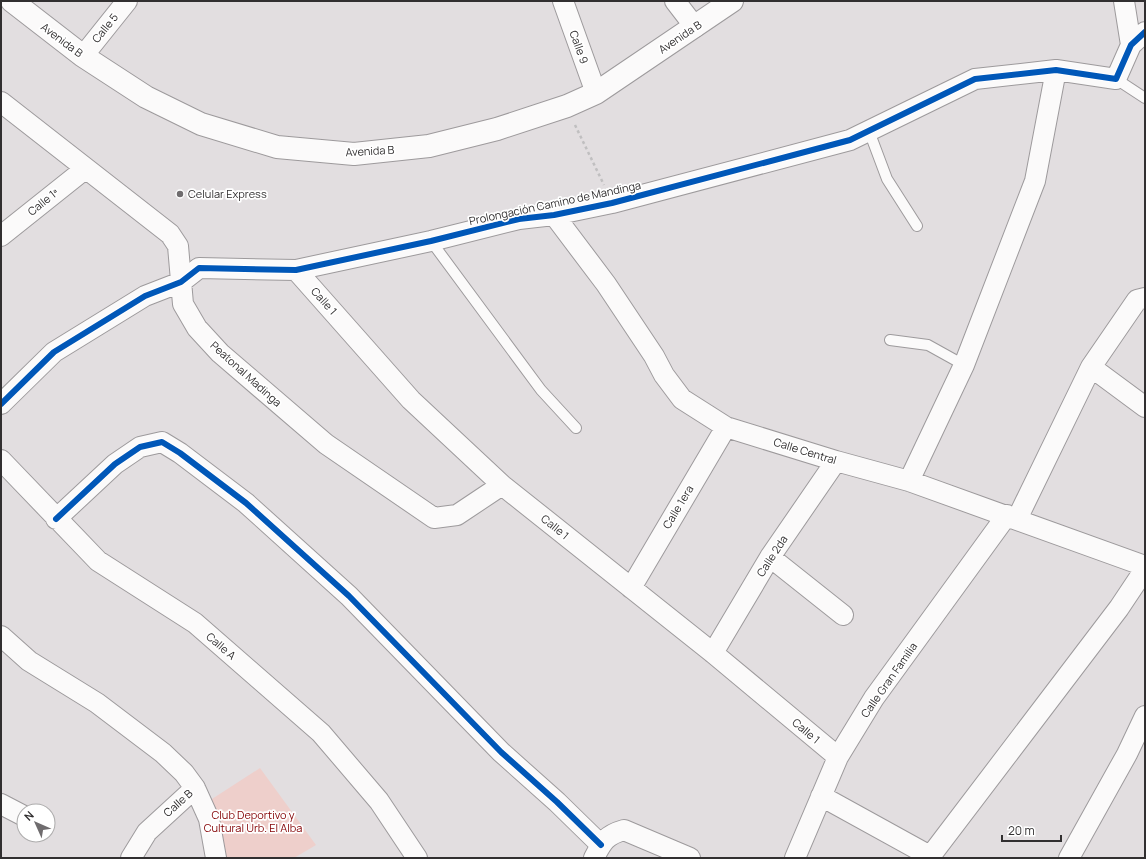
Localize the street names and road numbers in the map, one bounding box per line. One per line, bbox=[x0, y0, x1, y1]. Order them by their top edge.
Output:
street label: Calle 5 bbox=[88, 10, 121, 46]
street label: Avenida B bbox=[655, 17, 704, 56]
street label: Avenida B bbox=[38, 19, 87, 60]
street label: Calle 9 bbox=[567, 28, 592, 66]
street label: Avenida B bbox=[345, 142, 395, 159]
street label: Prolongación Camino de Mandinga bbox=[468, 177, 642, 228]
street label: Calle 1ª bbox=[24, 184, 62, 219]
street label: Calle 1 bbox=[308, 284, 341, 318]
street label: Peatonal Madinga bbox=[208, 338, 285, 410]
street label: Calle Central bbox=[772, 434, 839, 467]
street label: Calle 1era bbox=[659, 482, 696, 531]
street label: Calle 1 bbox=[538, 511, 572, 543]
street label: Calle 2da bbox=[753, 532, 791, 579]
street label: Calle A bbox=[203, 629, 239, 663]
street label: Calle Gran Familia bbox=[857, 639, 920, 720]
street label: Calle 1 bbox=[789, 715, 823, 747]
street label: Calle B bbox=[160, 785, 196, 820]

